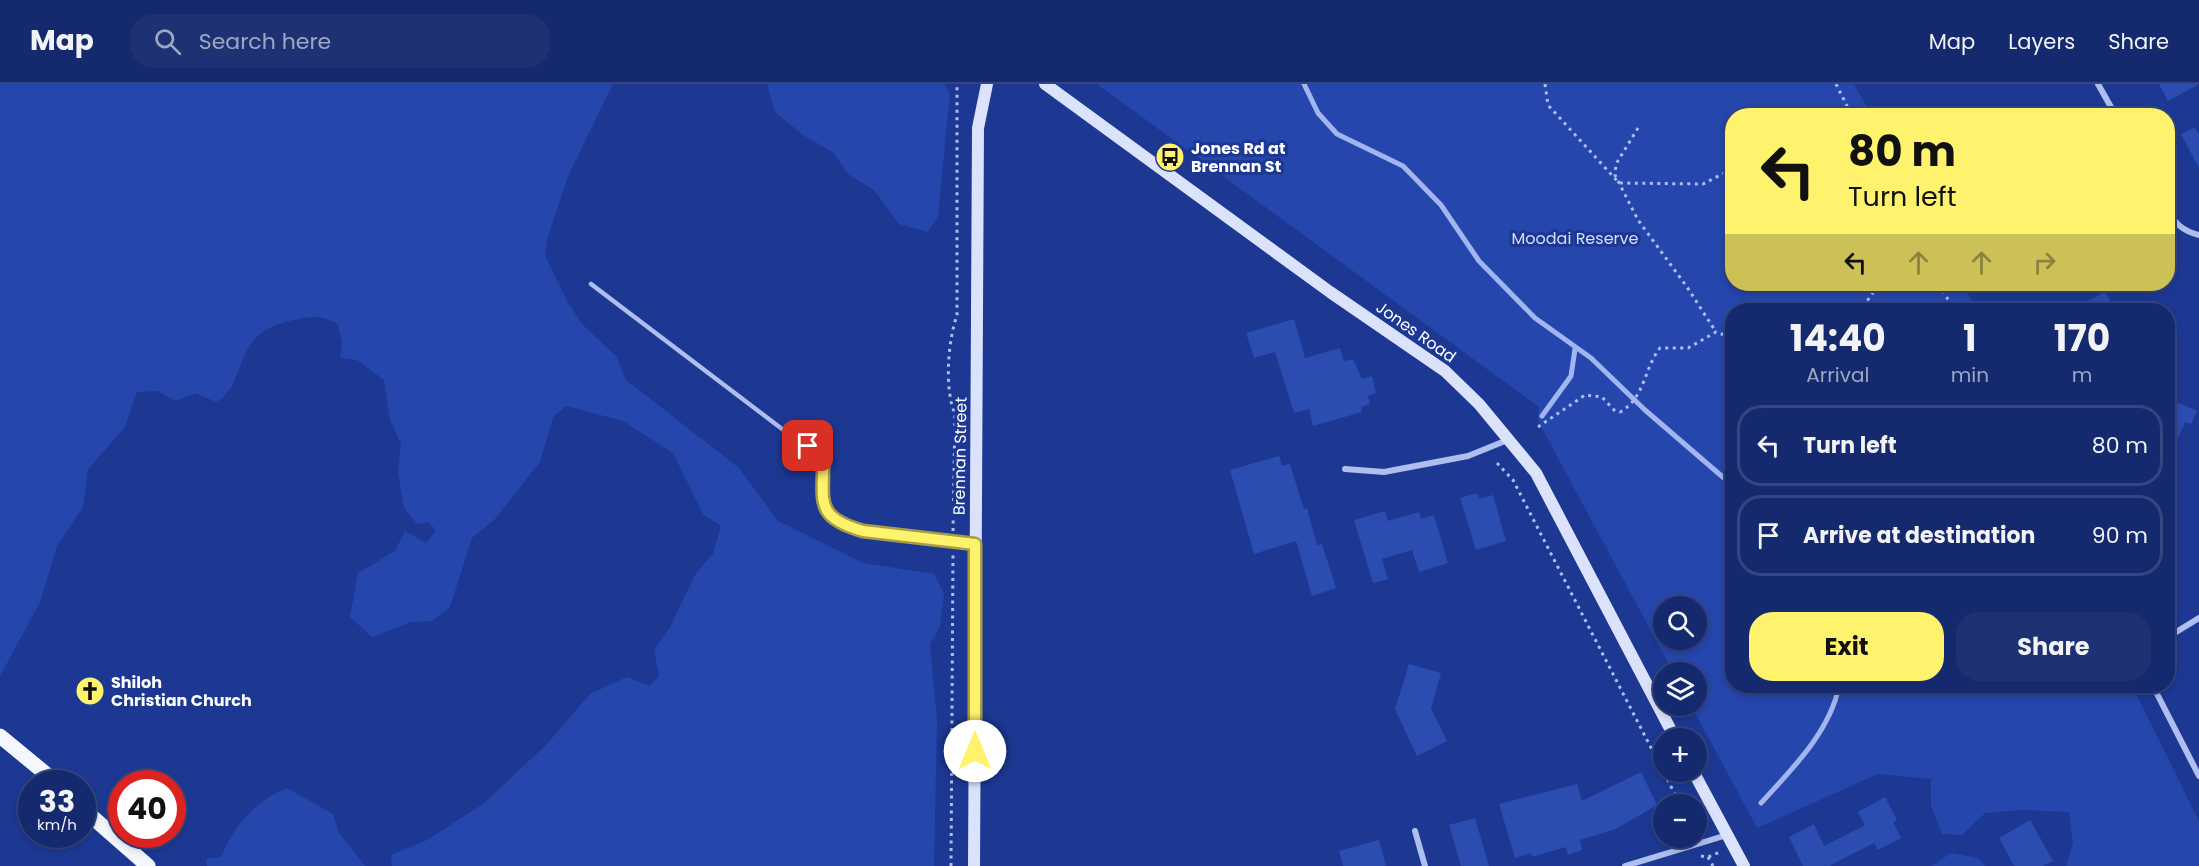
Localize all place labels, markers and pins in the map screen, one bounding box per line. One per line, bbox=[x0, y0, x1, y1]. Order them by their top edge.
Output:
place label: Jones Rd at Brennan St bbox=[1191, 137, 1285, 178]
bus stop icon: Jones Rd at Brennan St bbox=[1154, 141, 1186, 173]
pin bbox=[782, 420, 833, 471]
place label: Shiloh Christian Church bbox=[111, 671, 252, 712]
church icon: Shiloh Christian Church bbox=[74, 675, 106, 707]

